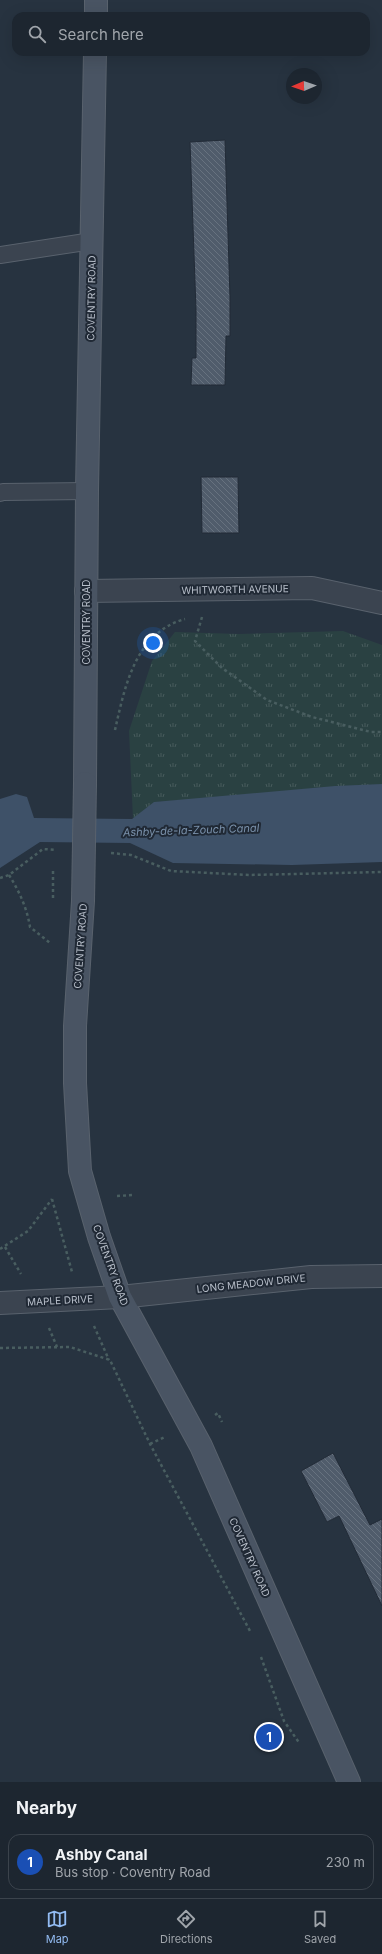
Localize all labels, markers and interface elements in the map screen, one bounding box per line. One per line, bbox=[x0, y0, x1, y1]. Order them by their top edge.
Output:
search box bbox=[12, 12, 370, 56]
icon: search bbox=[26, 23, 48, 45]
text: Search here bbox=[58, 25, 144, 44]
north arrow bbox=[286, 68, 322, 104]
street label: COVENTRY ROAD bbox=[84, 255, 98, 341]
street label: COVENTRY ROAD bbox=[80, 579, 92, 665]
street label: WHITWORTH AVENUE bbox=[181, 582, 289, 596]
your location bbox=[143, 633, 163, 653]
water label: Ashby-de-la-Zouch Canal bbox=[122, 821, 260, 839]
street label: COVENTRY ROAD bbox=[71, 903, 89, 989]
street label: COVENTRY ROAD bbox=[91, 1223, 131, 1307]
street label: LONG MEADOW DRIVE bbox=[196, 1271, 306, 1295]
street label: MAPLE DRIVE bbox=[27, 1292, 93, 1308]
street label: COVENTRY ROAD bbox=[227, 1516, 273, 1598]
pin: 1 bbox=[256, 1722, 282, 1752]
text: Nearby bbox=[16, 1798, 77, 1818]
text: Ashby Canal bbox=[55, 1845, 147, 1864]
text: 1 bbox=[27, 1854, 33, 1870]
text: 230 m bbox=[326, 1854, 365, 1870]
text: Bus stop · Coventry Road bbox=[55, 1864, 211, 1880]
tab: Map bbox=[46, 1908, 69, 1946]
tab: Directions bbox=[160, 1908, 213, 1946]
tab: Saved bbox=[304, 1908, 336, 1946]

